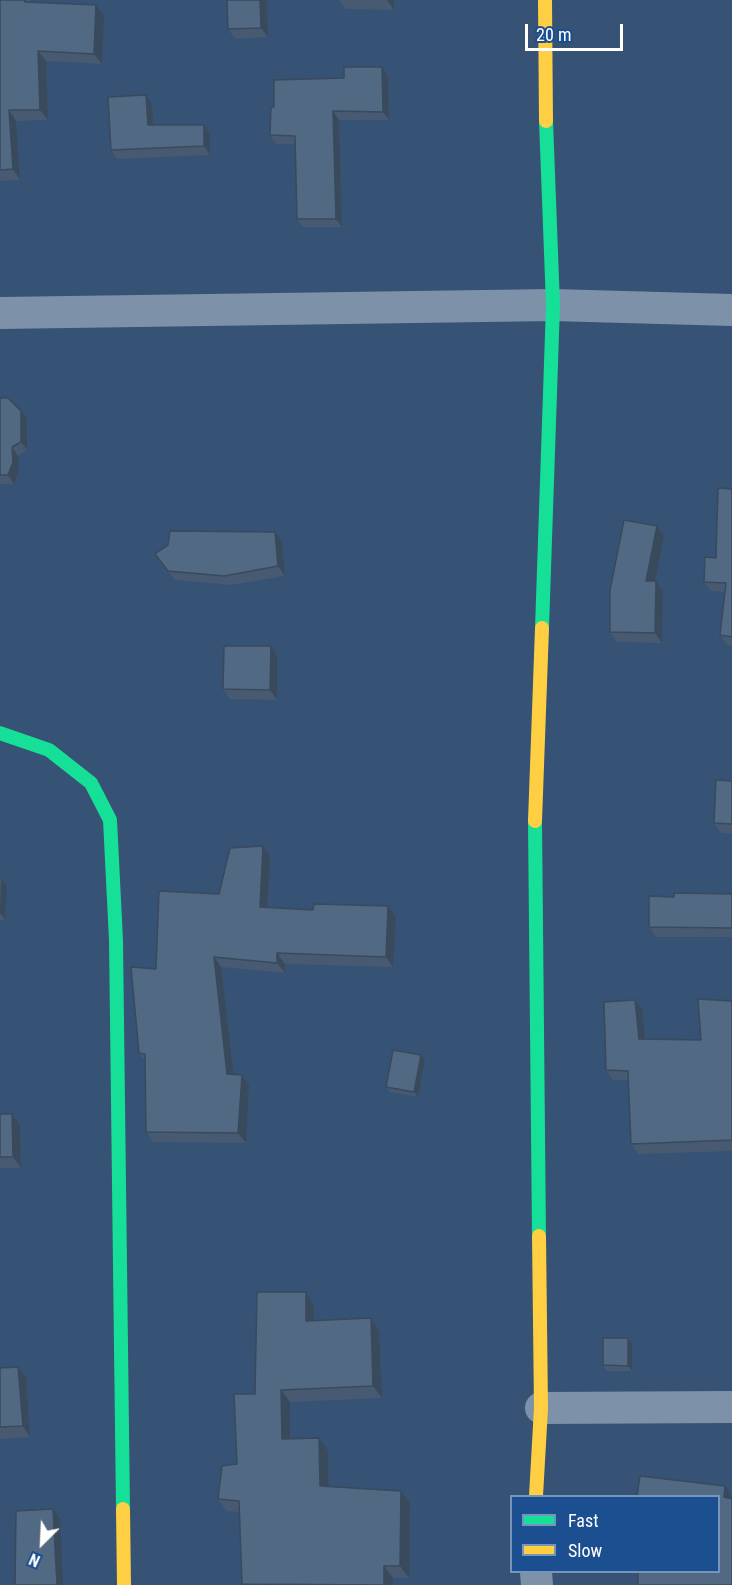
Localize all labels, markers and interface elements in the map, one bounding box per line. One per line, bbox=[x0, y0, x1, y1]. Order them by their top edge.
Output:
scale bar bbox=[528, 12, 626, 50]
text: 20 m bbox=[536, 24, 571, 45]
legend bbox=[510, 1495, 720, 1573]
text: Fast bbox=[568, 1510, 599, 1531]
north arrow bbox=[12, 1513, 72, 1573]
text: Slow bbox=[568, 1540, 602, 1561]
text: N bbox=[26, 1549, 43, 1571]

